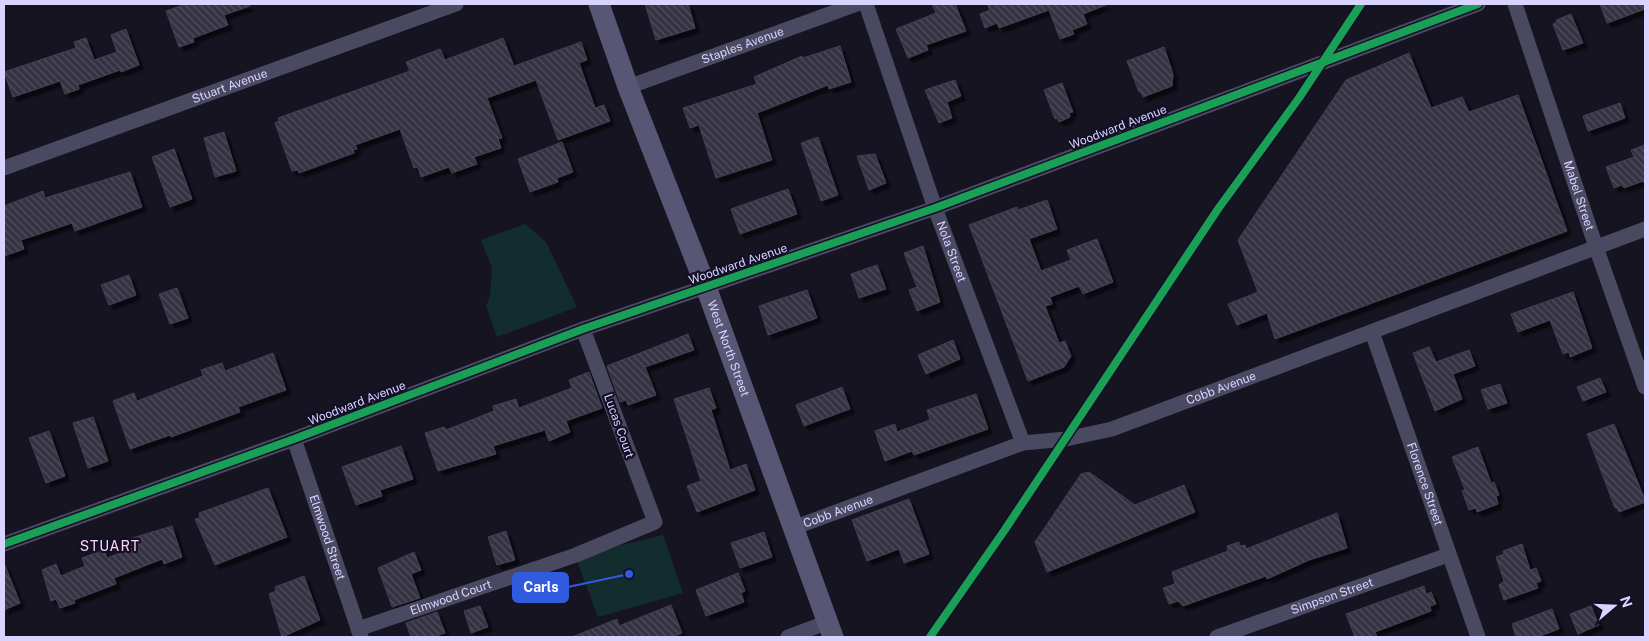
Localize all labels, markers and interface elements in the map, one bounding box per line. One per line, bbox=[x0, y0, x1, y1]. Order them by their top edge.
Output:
street label: Staples Avenue bbox=[700, 24, 786, 67]
street label: Stuart Avenue bbox=[190, 66, 270, 106]
street label: Woodward Avenue bbox=[1067, 102, 1169, 152]
street label: Mabel Street bbox=[1561, 159, 1597, 233]
street label: Nola Street bbox=[934, 219, 969, 284]
street label: Woodward Avenue bbox=[687, 240, 789, 287]
street label: West North Street bbox=[704, 299, 752, 399]
street label: Cobb Avenue bbox=[1184, 369, 1258, 408]
street label: Woodward Avenue bbox=[306, 378, 408, 428]
street label: Lucas Court bbox=[601, 392, 637, 460]
street label: Florence Street bbox=[1404, 441, 1446, 528]
street label: Cobb Avenue bbox=[801, 492, 875, 531]
street label: Elmwood Street bbox=[306, 493, 348, 582]
district label: STUART bbox=[80, 538, 140, 554]
callout: Carls bbox=[513, 573, 568, 602]
street label: Simpson Street bbox=[1289, 575, 1375, 617]
street label: Elmwood Court bbox=[408, 577, 494, 618]
text: Carls bbox=[523, 579, 559, 595]
north arrow bbox=[1589, 581, 1639, 631]
text: N bbox=[1617, 594, 1636, 610]

